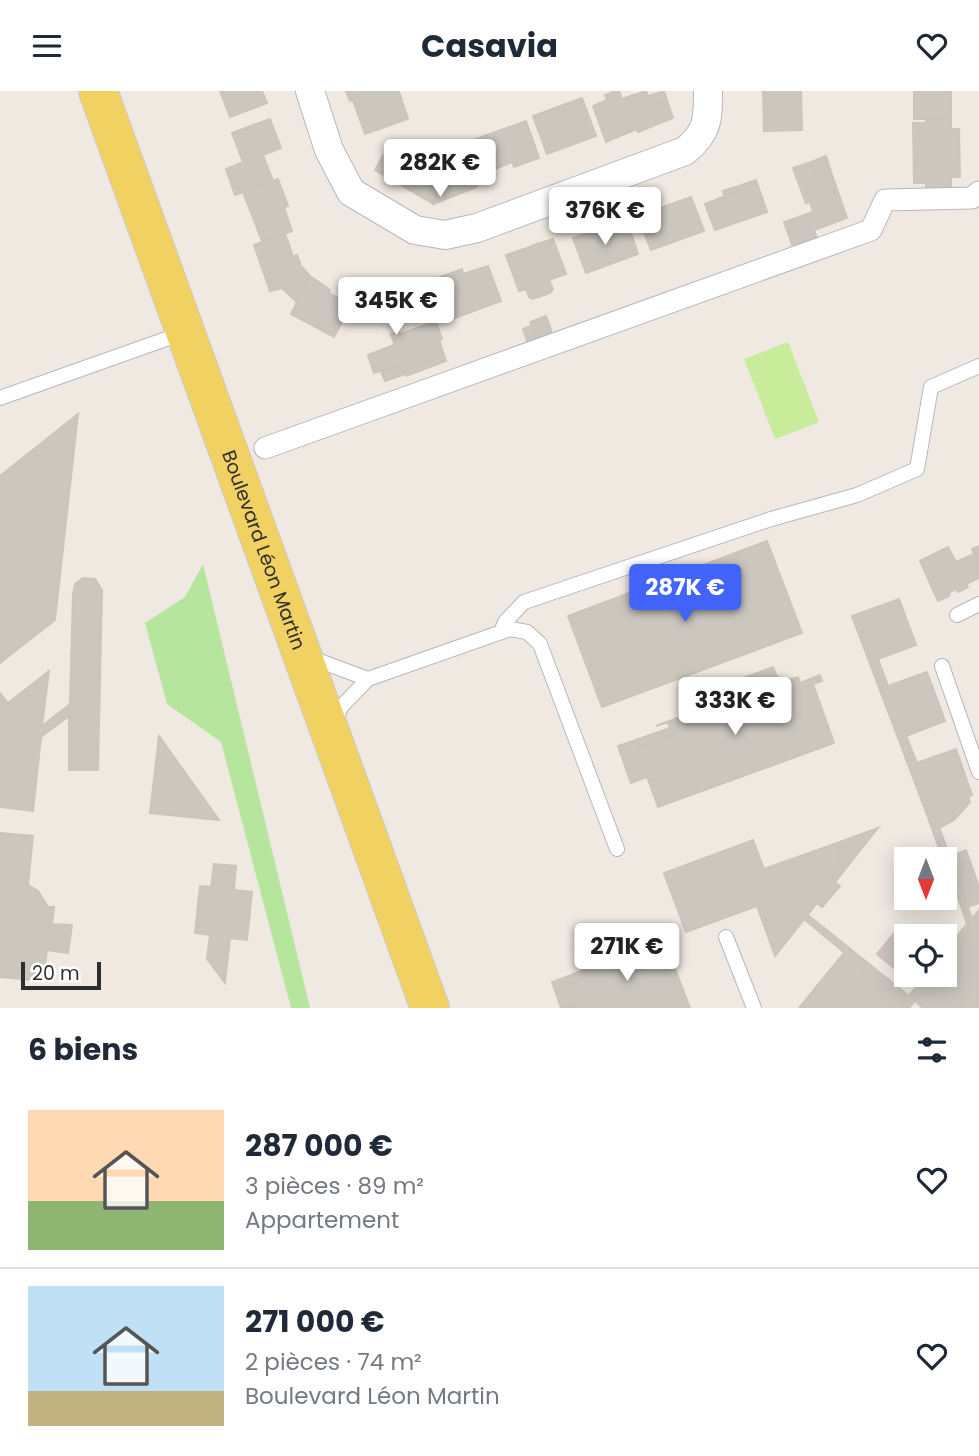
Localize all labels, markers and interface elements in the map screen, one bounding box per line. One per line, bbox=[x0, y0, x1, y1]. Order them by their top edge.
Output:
text: Casavia bbox=[421, 23, 558, 68]
icon: menu bbox=[28, 27, 66, 65]
icon: heart bbox=[913, 27, 951, 65]
pin: 282K € bbox=[383, 139, 497, 199]
text: 282K € bbox=[400, 146, 480, 178]
pin: 376K € bbox=[548, 187, 662, 247]
text: 376K € bbox=[565, 194, 645, 226]
pin: 345K € bbox=[339, 278, 453, 337]
text: 345K € bbox=[354, 284, 438, 316]
street label: Boulevard Léon Martin bbox=[216, 446, 313, 653]
pin: 287K € bbox=[628, 565, 742, 624]
text: 287K € bbox=[645, 571, 725, 603]
pin: 333K € bbox=[678, 677, 792, 737]
text: 333K € bbox=[695, 684, 775, 716]
north arrow bbox=[894, 847, 957, 910]
map controls bbox=[894, 847, 957, 987]
pin: 271K € bbox=[570, 923, 684, 983]
button: locate bbox=[894, 924, 957, 987]
text: 271K € bbox=[590, 930, 664, 962]
scale bar bbox=[21, 959, 102, 991]
text: 20 m bbox=[32, 960, 80, 987]
text: 6 biens bbox=[28, 1028, 138, 1071]
icon: filters bbox=[913, 1031, 951, 1069]
text: 287 000 € bbox=[245, 1124, 393, 1167]
icon: home bbox=[84, 1138, 168, 1222]
icon: heart bbox=[913, 1161, 951, 1199]
text: 3 pièces · 89 m² bbox=[245, 1170, 424, 1202]
text: Appartement bbox=[245, 1204, 399, 1236]
text: 271 000 € bbox=[245, 1300, 385, 1343]
icon: home bbox=[84, 1314, 168, 1398]
icon: heart bbox=[913, 1337, 951, 1375]
text: 2 pièces · 74 m² bbox=[245, 1346, 422, 1378]
text: Boulevard Léon Martin bbox=[245, 1380, 500, 1412]

